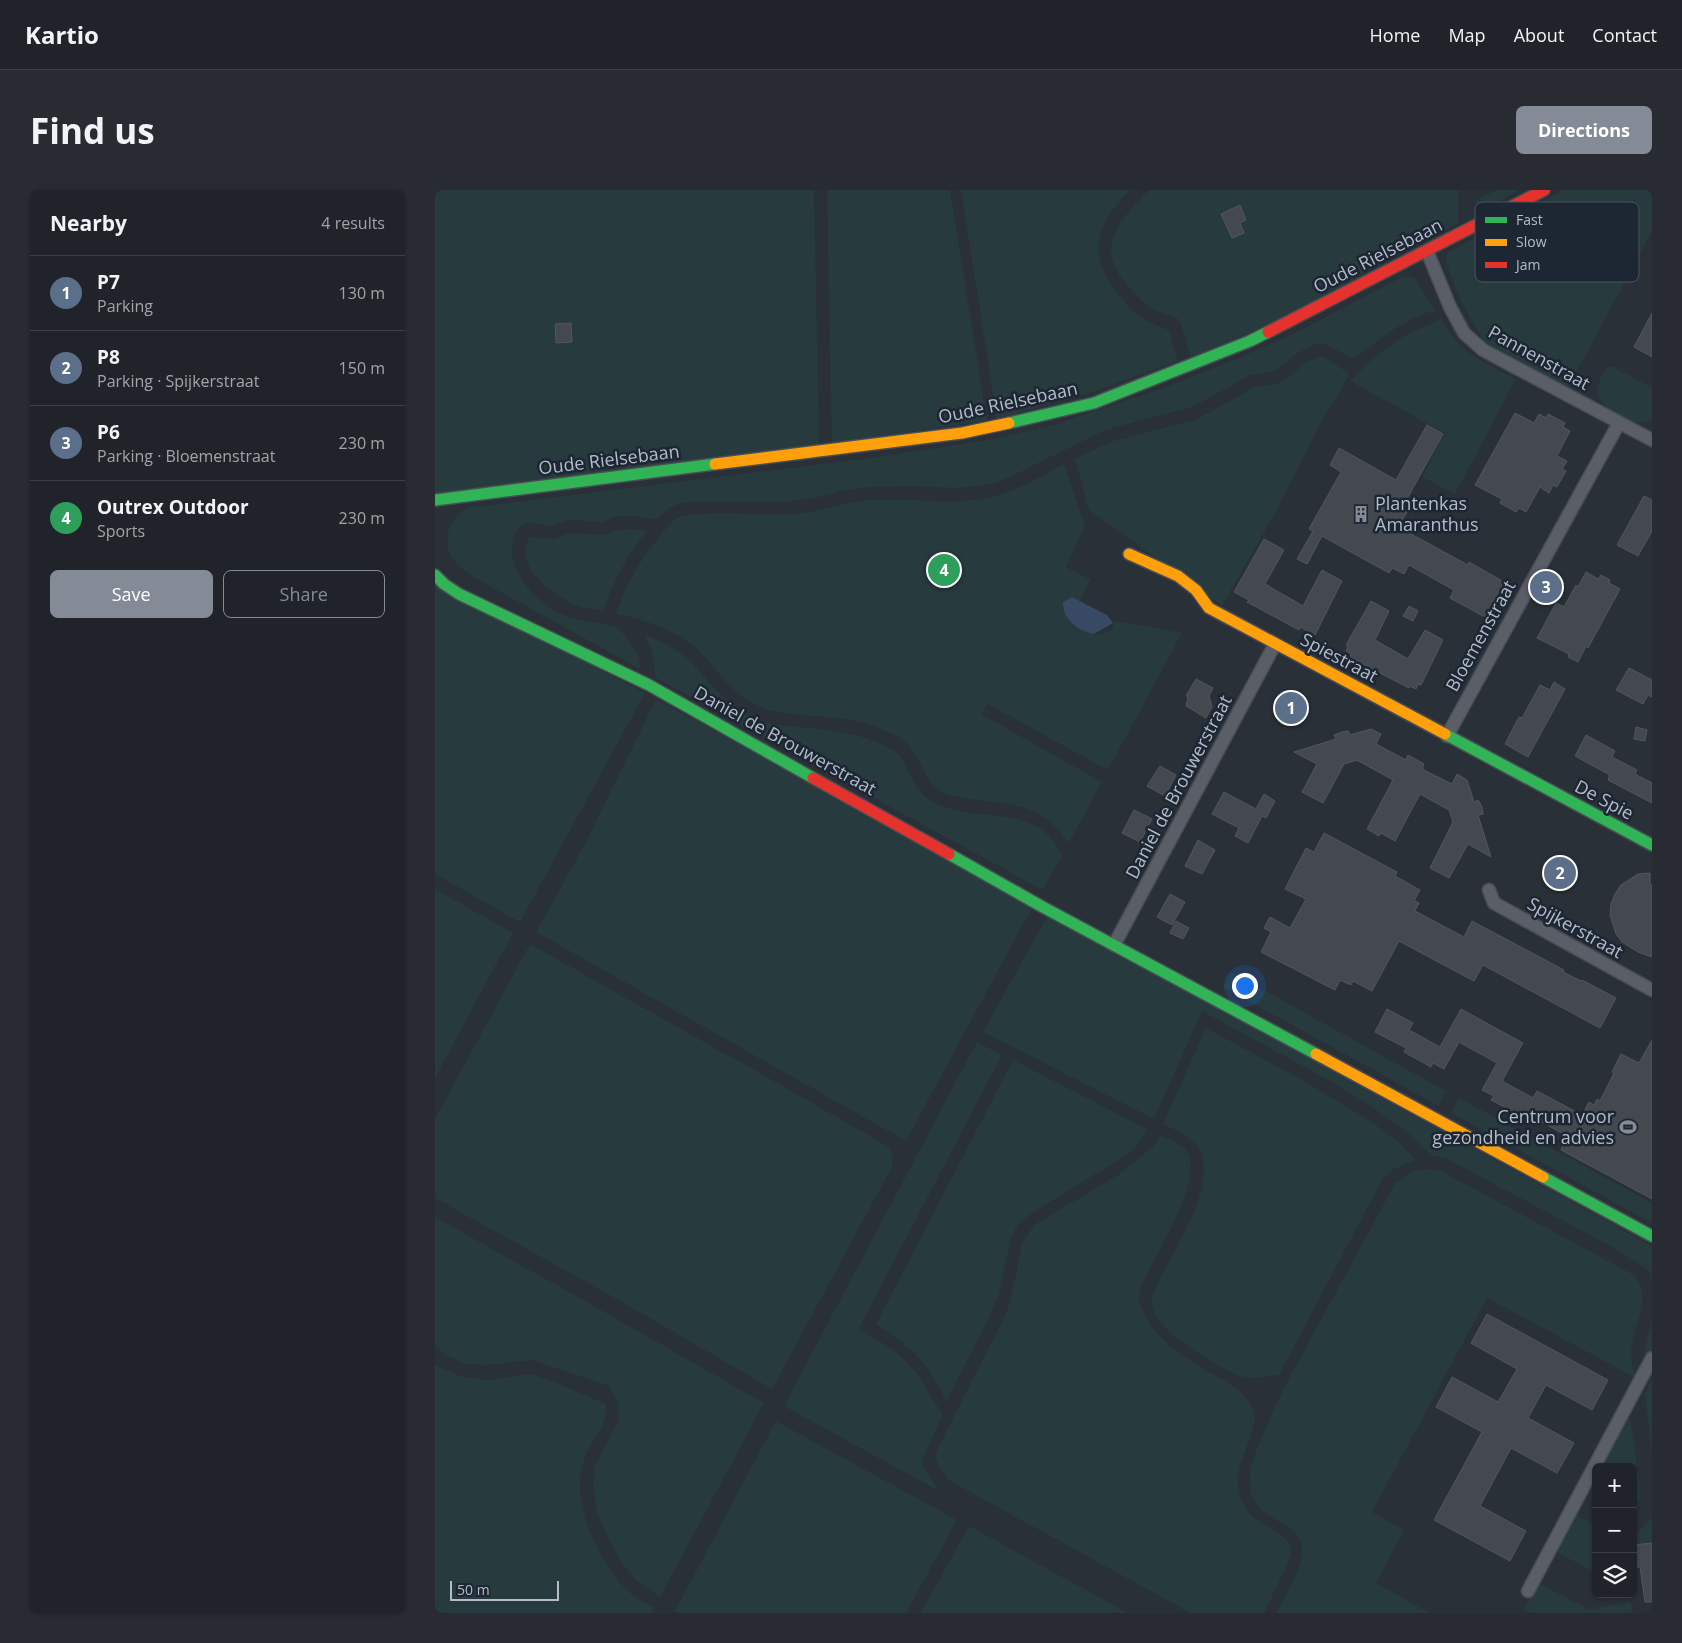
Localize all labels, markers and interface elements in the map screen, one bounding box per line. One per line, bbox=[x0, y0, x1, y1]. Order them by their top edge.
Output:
text: Kartio bbox=[25, 18, 99, 51]
text: Home bbox=[1370, 23, 1420, 47]
text: Map bbox=[1448, 23, 1486, 47]
text: About bbox=[1514, 23, 1564, 47]
text: Contact bbox=[1592, 23, 1657, 47]
button: Directions bbox=[1516, 106, 1652, 154]
text: Find us bbox=[30, 107, 155, 154]
legend bbox=[1475, 202, 1639, 282]
text: Nearby bbox=[50, 209, 127, 237]
text: Fast bbox=[1516, 210, 1543, 229]
text: 4 results bbox=[321, 212, 385, 234]
street label: Oude Rielsebaan bbox=[1309, 212, 1446, 298]
text: Slow bbox=[1516, 232, 1547, 251]
text: Jam bbox=[1514, 255, 1541, 274]
text: P7 bbox=[97, 269, 120, 295]
text: 1 bbox=[61, 282, 71, 304]
text: 130 m bbox=[339, 282, 385, 304]
text: Parking bbox=[97, 295, 153, 317]
street label: Pannenstraat bbox=[1484, 319, 1595, 395]
text: P8 bbox=[97, 344, 120, 370]
text: 2 bbox=[61, 357, 71, 379]
text: 150 m bbox=[339, 357, 385, 379]
text: Parking · Spijkerstraat bbox=[97, 370, 259, 392]
street label: Oude Rielsebaan bbox=[936, 376, 1080, 429]
text: P6 bbox=[97, 419, 120, 445]
text: 3 bbox=[61, 432, 71, 454]
text: 230 m bbox=[339, 432, 385, 454]
street label: Oude Rielsebaan bbox=[537, 438, 681, 480]
text: Parking · Bloemenstraat bbox=[97, 445, 275, 467]
place label: Plantenkas Amaranthus bbox=[1375, 491, 1479, 536]
text: Outrex Outdoor bbox=[97, 494, 249, 520]
building icon: Plantenkas Amaranthus bbox=[1351, 504, 1371, 524]
text: 4 bbox=[61, 507, 71, 529]
text: 230 m bbox=[339, 507, 385, 529]
text: Sports bbox=[97, 520, 145, 542]
pin: 4 bbox=[928, 551, 960, 589]
pin: 3 bbox=[1530, 568, 1562, 606]
button: Save bbox=[50, 570, 213, 618]
button: Share bbox=[223, 570, 385, 618]
street label: Bloemenstraat bbox=[1440, 576, 1521, 695]
street label: Spiestraat bbox=[1297, 627, 1382, 688]
street label: Daniel de Brouwerstraat bbox=[690, 680, 881, 800]
pin: 1 bbox=[1275, 689, 1307, 727]
street label: Daniel de Brouwerstraat bbox=[1119, 690, 1237, 883]
street label: De Spie bbox=[1571, 774, 1638, 825]
pin: 2 bbox=[1544, 854, 1576, 892]
street label: Spijkerstraat bbox=[1523, 891, 1628, 963]
your location bbox=[1232, 973, 1258, 999]
place label: Centrum voor gezondheid en advies bbox=[1432, 1104, 1615, 1149]
sports icon: Centrum voor gezondheid en advies bbox=[1618, 1117, 1638, 1137]
map controls bbox=[1592, 1463, 1637, 1598]
button: + bbox=[1592, 1463, 1637, 1508]
button: − bbox=[1592, 1508, 1637, 1553]
button: layers bbox=[1592, 1553, 1637, 1598]
scale bar bbox=[450, 1578, 559, 1601]
text: 50 m bbox=[457, 1580, 490, 1599]

